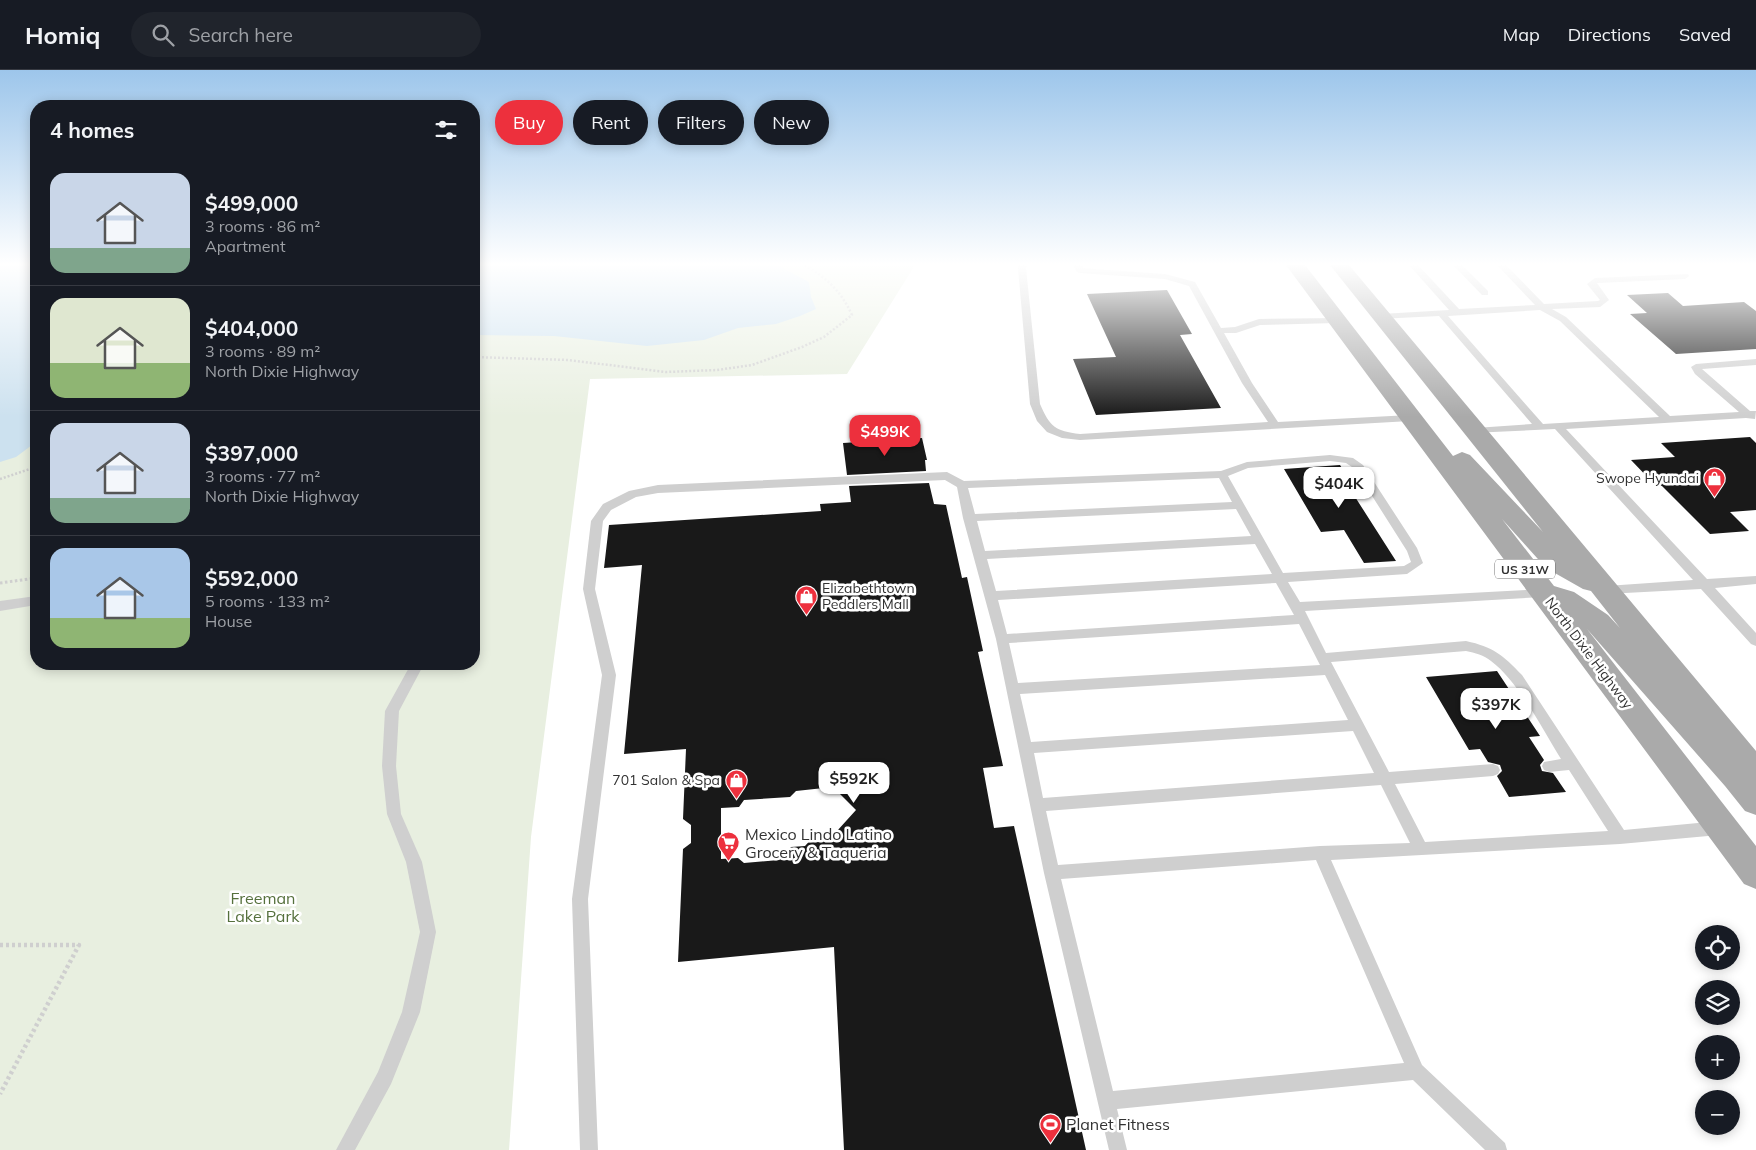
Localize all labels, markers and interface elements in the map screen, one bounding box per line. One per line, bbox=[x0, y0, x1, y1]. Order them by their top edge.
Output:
search box bbox=[131, 12, 481, 57]
text: Homiq bbox=[25, 20, 101, 50]
icon: search bbox=[149, 21, 177, 49]
text: Search here bbox=[189, 23, 293, 47]
text: Map bbox=[1503, 23, 1540, 46]
text: Directions bbox=[1568, 23, 1651, 46]
text: Saved bbox=[1679, 23, 1731, 46]
chip: Buy bbox=[495, 100, 563, 145]
chip: Rent bbox=[573, 100, 648, 145]
chip: Filters bbox=[658, 100, 744, 145]
chip: New bbox=[754, 100, 829, 145]
icon: filters bbox=[432, 116, 460, 144]
text: 4 homes bbox=[50, 117, 134, 143]
text: $499,000 bbox=[205, 190, 298, 216]
icon: home bbox=[90, 193, 150, 253]
text: 3 rooms · 86 m² bbox=[205, 216, 320, 236]
text: Apartment bbox=[205, 236, 286, 256]
text: $404,000 bbox=[205, 315, 298, 341]
icon: home bbox=[90, 318, 150, 378]
text: 3 rooms · 89 m² bbox=[205, 341, 320, 361]
text: North Dixie Highway bbox=[205, 361, 359, 381]
pin: $499K bbox=[850, 414, 920, 457]
text: $499K bbox=[860, 421, 910, 441]
text: $397,000 bbox=[205, 440, 298, 466]
icon: home bbox=[90, 443, 150, 503]
text: 3 rooms · 77 m² bbox=[205, 466, 320, 486]
pin: $404K bbox=[1304, 466, 1374, 509]
shop icon: Swope Hyundai bbox=[1703, 466, 1727, 497]
place label: Swope Hyundai bbox=[1596, 469, 1699, 487]
text: $404K bbox=[1314, 473, 1364, 493]
text: North Dixie Highway bbox=[205, 486, 359, 506]
road number: US 31W bbox=[1495, 559, 1555, 578]
text: $592,000 bbox=[205, 565, 298, 591]
icon: home bbox=[90, 568, 150, 628]
place label: Elizabethtown Peddlers Mall bbox=[822, 579, 915, 613]
shop icon: Elizabethtown Peddlers Mall bbox=[794, 584, 818, 615]
text: 5 rooms · 133 m² bbox=[205, 591, 330, 611]
street label: North Dixie Highway bbox=[1541, 594, 1637, 713]
text: House bbox=[205, 611, 252, 631]
pin: $397K bbox=[1461, 688, 1531, 730]
text: $397K bbox=[1471, 694, 1521, 714]
pin: $592K bbox=[819, 762, 889, 804]
shop icon: 701 Salon & Spa bbox=[724, 768, 748, 799]
text: $592K bbox=[829, 768, 879, 788]
place label: 701 Salon & Spa bbox=[612, 771, 720, 789]
place label: Mexico Lindo Latino Grocery & Taqueria bbox=[745, 824, 892, 862]
supermarket icon: Mexico Lindo Latino Grocery & Taqueria bbox=[717, 831, 741, 862]
park label: Freeman Lake Park bbox=[227, 888, 300, 926]
map controls bbox=[1695, 925, 1740, 1135]
button: locate bbox=[1695, 925, 1740, 970]
button: layers bbox=[1695, 980, 1740, 1025]
button: + bbox=[1695, 1035, 1740, 1080]
button: − bbox=[1695, 1090, 1740, 1135]
sports icon: Planet Fitness bbox=[1038, 1112, 1062, 1143]
place label: Planet Fitness bbox=[1066, 1114, 1170, 1134]

